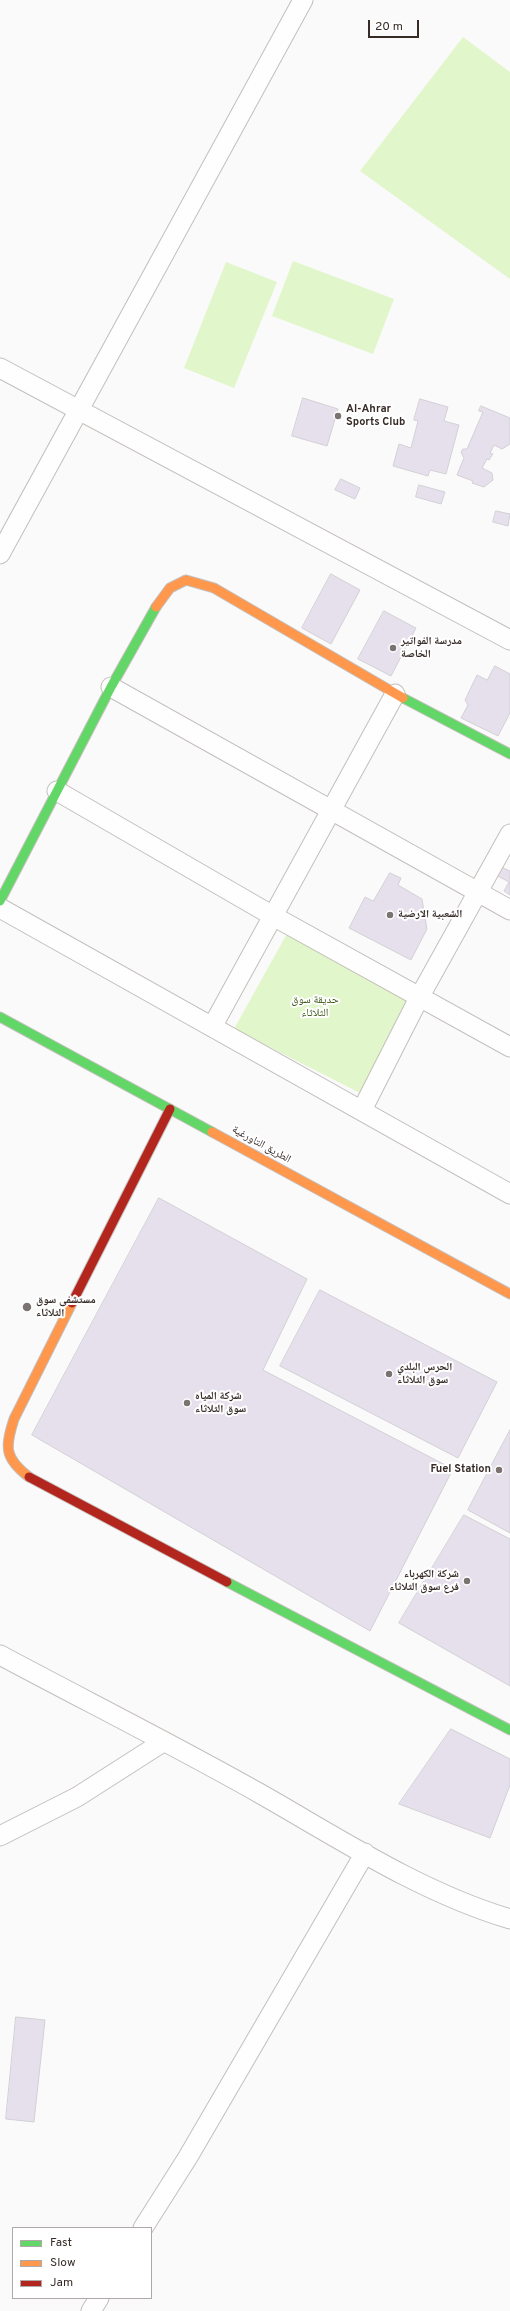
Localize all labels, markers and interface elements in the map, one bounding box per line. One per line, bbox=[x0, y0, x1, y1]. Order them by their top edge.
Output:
scale bar bbox=[370, 12, 421, 38]
text: 20 m bbox=[375, 19, 403, 35]
place label: Al-Ahrar Sports Club bbox=[346, 403, 405, 429]
marker: Al-Ahrar Sports Club bbox=[333, 411, 343, 421]
place label: مدرسة الفواتير الخاصة bbox=[401, 635, 462, 661]
marker: مدرسة الفواتير الخاصة bbox=[388, 643, 398, 653]
place label: الشعبية الارضية bbox=[398, 908, 462, 922]
marker: الشعبية الارضية bbox=[385, 910, 395, 920]
park label: حديقة سوق الثلاثاء bbox=[291, 994, 339, 1020]
street label: الطريق التاورغية bbox=[229, 1123, 293, 1167]
place label: مستشفى سوق الثلاثاء bbox=[36, 1294, 96, 1320]
marker: مستشفى سوق الثلاثاء bbox=[21, 1301, 33, 1313]
place label: الحرس البلدي سوق الثلاثاء bbox=[397, 1361, 452, 1387]
marker: الحرس البلدي سوق الثلاثاء bbox=[384, 1369, 394, 1379]
place label: شركة المياه سوق الثلاثاء bbox=[195, 1390, 246, 1416]
marker: شركة المياه سوق الثلاثاء bbox=[182, 1398, 192, 1408]
place label: Fuel Station bbox=[430, 1463, 491, 1477]
marker: Fuel Station bbox=[494, 1465, 504, 1475]
place label: شركة الكهرباء فرع سوق الثلاثاء bbox=[389, 1568, 459, 1594]
marker: شركة الكهرباء فرع سوق الثلاثاء bbox=[462, 1576, 472, 1586]
legend bbox=[12, 2227, 152, 2299]
text: Fast bbox=[50, 2235, 72, 2251]
text: Slow bbox=[50, 2255, 76, 2271]
text: Jam bbox=[50, 2275, 73, 2291]

